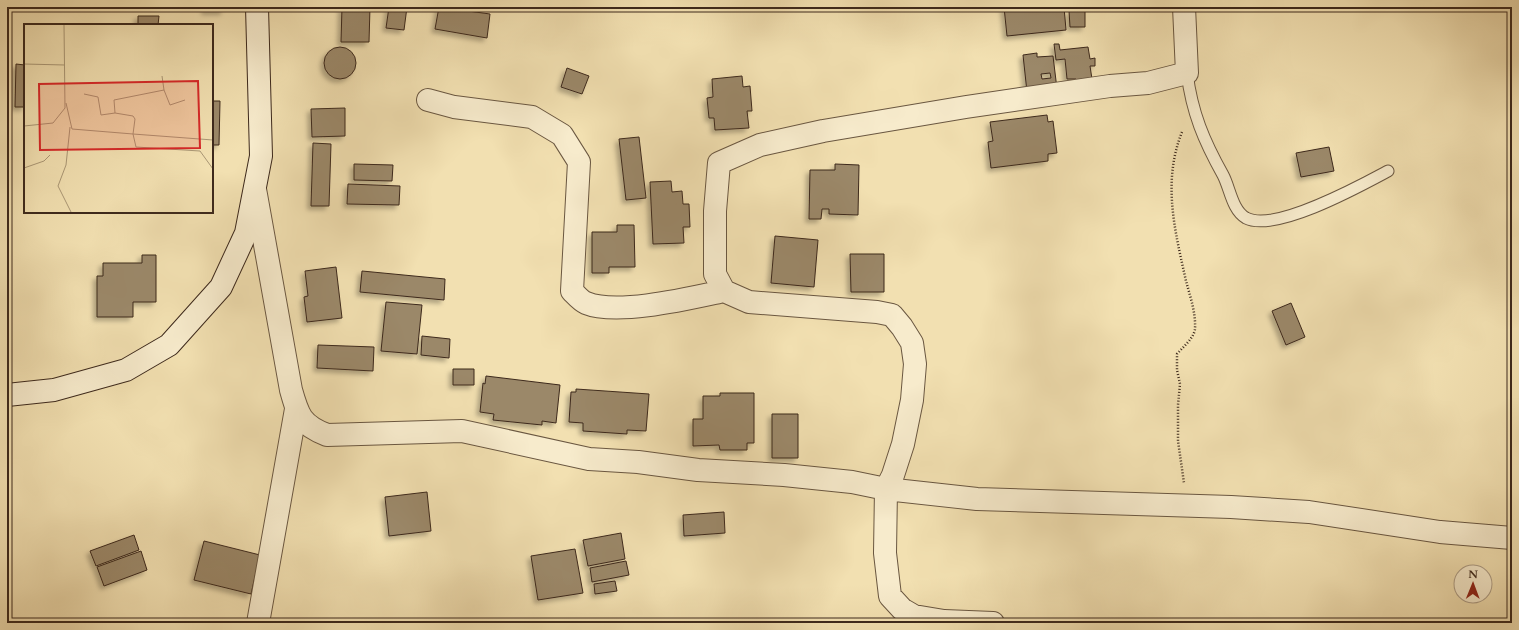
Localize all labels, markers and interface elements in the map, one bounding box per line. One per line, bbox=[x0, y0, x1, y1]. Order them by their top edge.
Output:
inset map bbox=[24, 24, 213, 213]
north arrow bbox=[1453, 564, 1493, 604]
text: N bbox=[1468, 567, 1479, 582]

